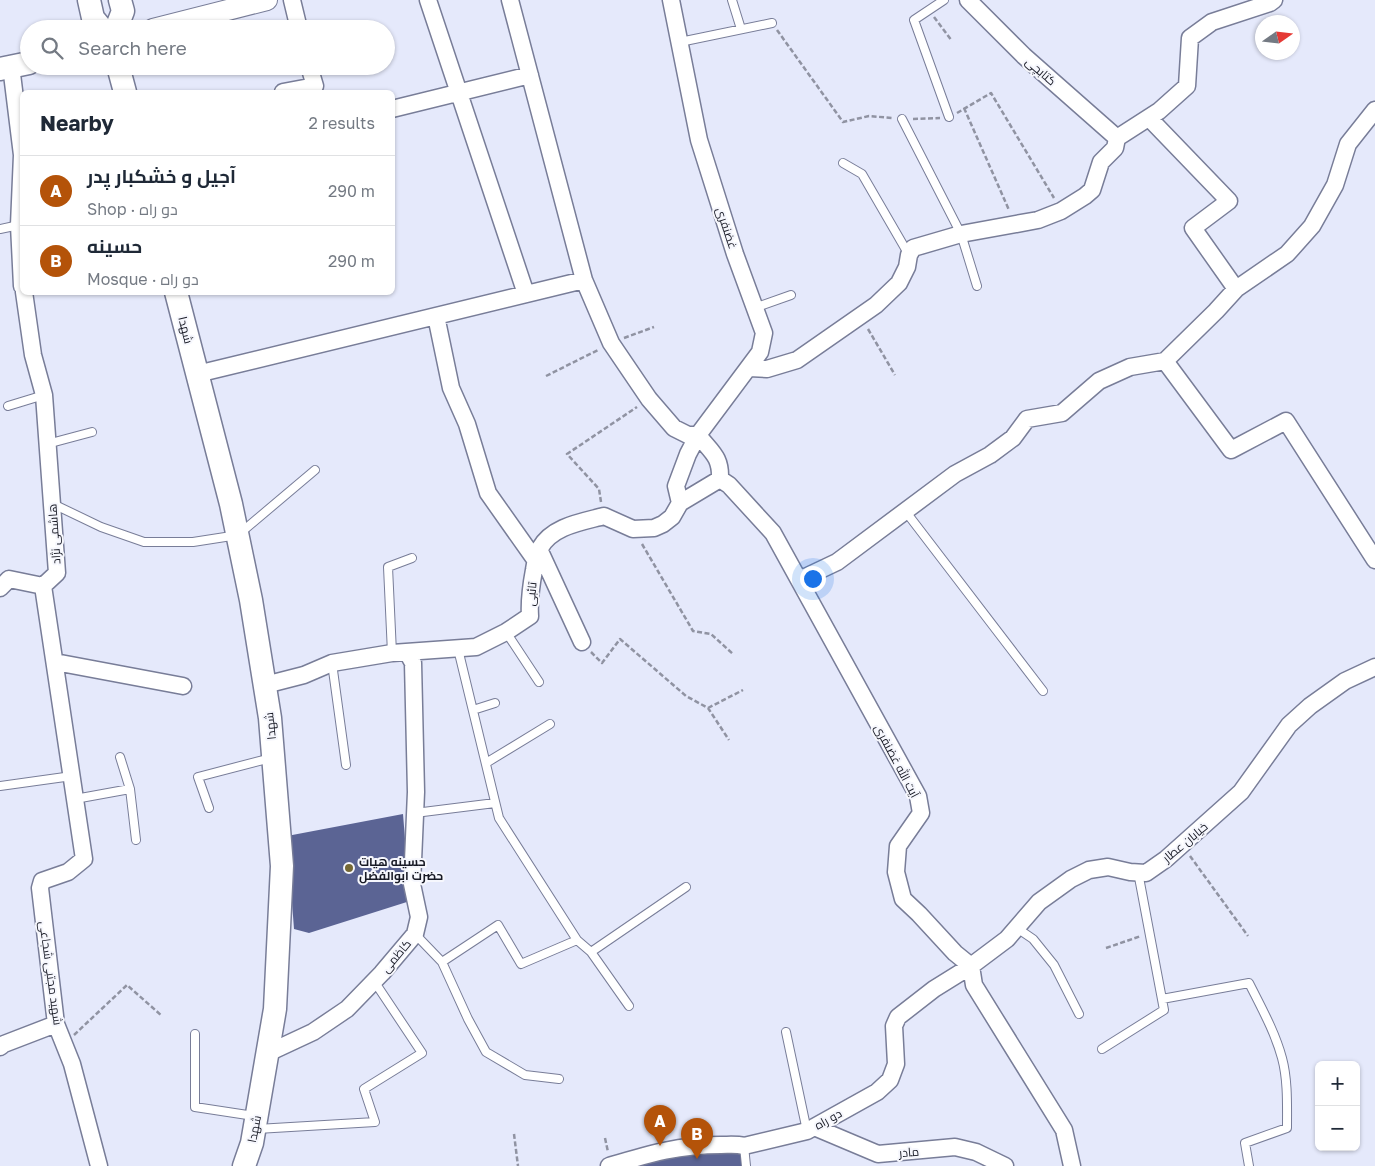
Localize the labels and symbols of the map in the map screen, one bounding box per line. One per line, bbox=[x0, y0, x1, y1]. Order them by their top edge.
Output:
north arrow bbox=[1255, 15, 1300, 60]
street label: کتابچی bbox=[1021, 54, 1059, 90]
street label: غضنفری bbox=[713, 205, 741, 251]
street label: شهدا bbox=[175, 315, 197, 345]
street label: هاشمی نژاد bbox=[44, 503, 64, 565]
your location bbox=[800, 566, 826, 592]
street label: تائبی bbox=[522, 581, 540, 607]
street label: شهدا bbox=[261, 711, 279, 740]
street label: آیت الله غضنفری bbox=[871, 722, 923, 801]
street label: خیابان عطار bbox=[1159, 819, 1211, 866]
place label: حسینه هیات حضرت ابوالفضل bbox=[359, 854, 443, 884]
marker: حسینه هیات حضرت ابوالفضل bbox=[343, 862, 355, 874]
street label: شهید مجتبی شجاعی bbox=[36, 920, 66, 1026]
street label: کاظمی bbox=[378, 936, 414, 976]
pin: A bbox=[644, 1105, 676, 1146]
street label: دو راه bbox=[812, 1105, 844, 1133]
street label: شهدا bbox=[244, 1114, 264, 1144]
pin: B bbox=[681, 1118, 713, 1159]
street label: مادر bbox=[897, 1144, 920, 1160]

